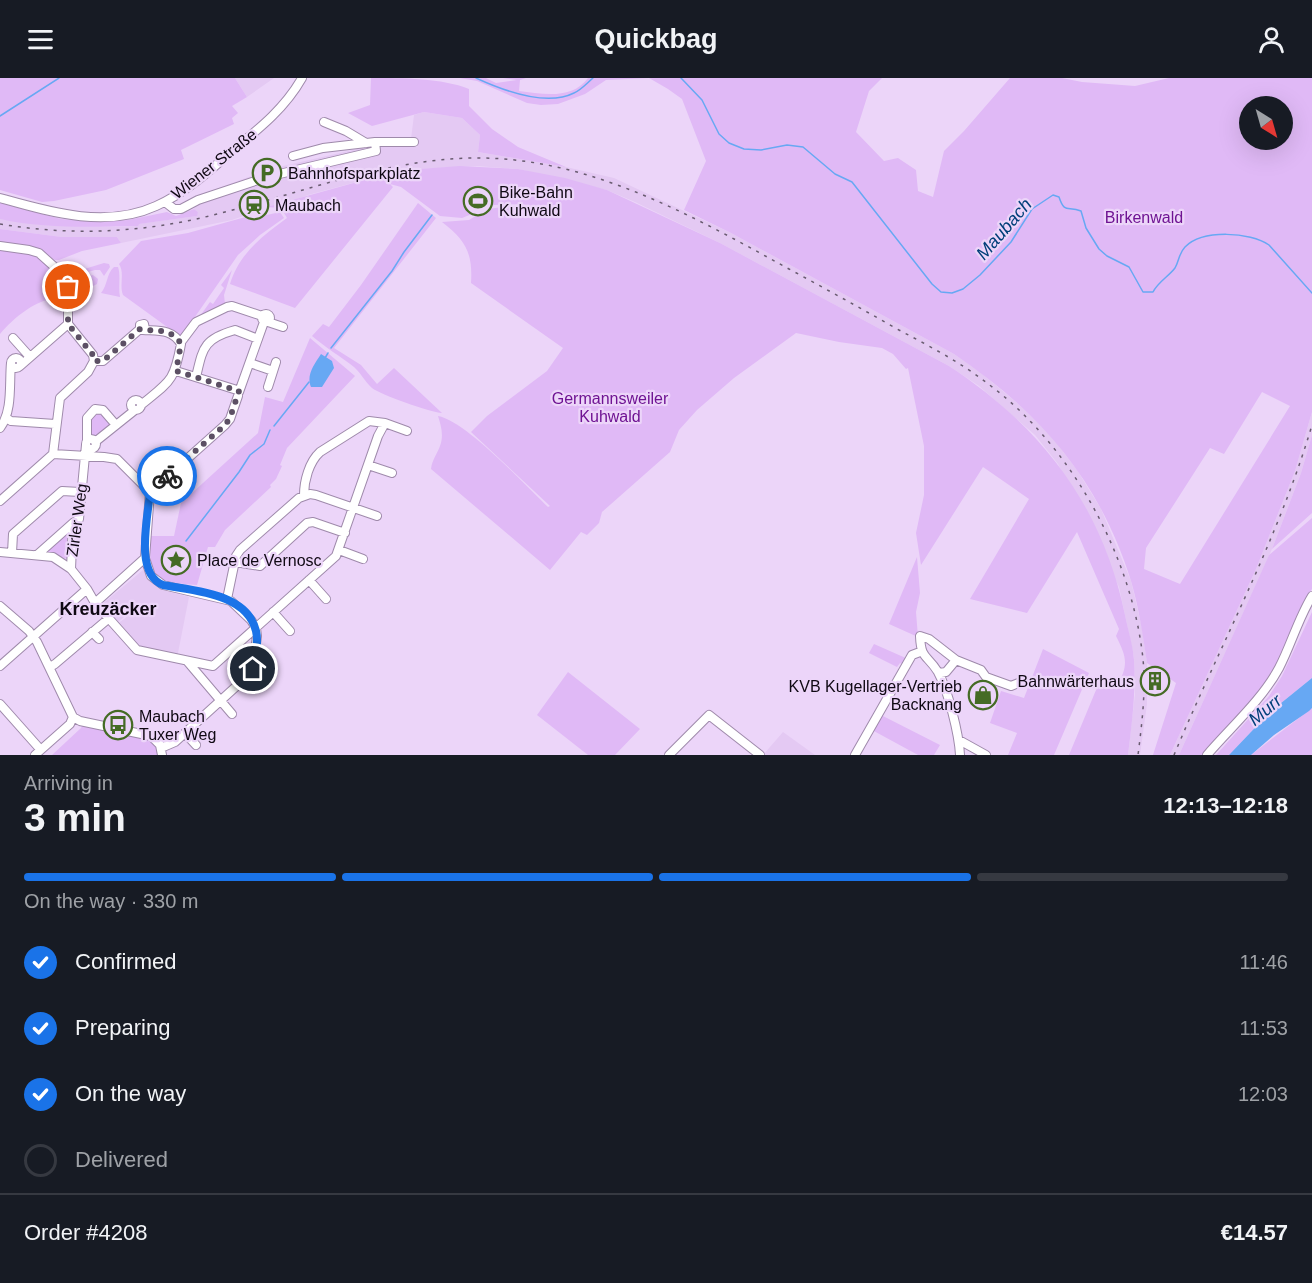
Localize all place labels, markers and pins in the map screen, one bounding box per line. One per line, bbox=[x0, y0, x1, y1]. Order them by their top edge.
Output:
parking icon: Bahnhofsparkplatz bbox=[251, 157, 283, 189]
place label: Bahnhofsparkplatz bbox=[288, 165, 421, 182]
place label: Bike-Bahn Kuhwald bbox=[499, 184, 573, 219]
sports icon: Bike-Bahn Kuhwald bbox=[462, 185, 494, 217]
station icon: Maubach bbox=[238, 189, 270, 221]
place label: Maubach bbox=[275, 197, 341, 214]
pin bbox=[42, 261, 93, 312]
place icon: Place de Vernosc bbox=[160, 544, 192, 576]
place label: Place de Vernosc bbox=[197, 552, 322, 569]
pin bbox=[227, 643, 278, 694]
building icon: Bahnwärterhaus bbox=[1139, 665, 1171, 697]
place label: Bahnwärterhaus bbox=[1017, 673, 1134, 690]
place label: KVB Kugellager-Vertrieb Backnang bbox=[789, 678, 962, 713]
shop icon: KVB Kugellager-Vertrieb Backnang bbox=[967, 679, 999, 711]
place label: Maubach Tuxer Weg bbox=[139, 708, 216, 743]
bus stop icon: Maubach Tuxer Weg bbox=[102, 709, 134, 741]

